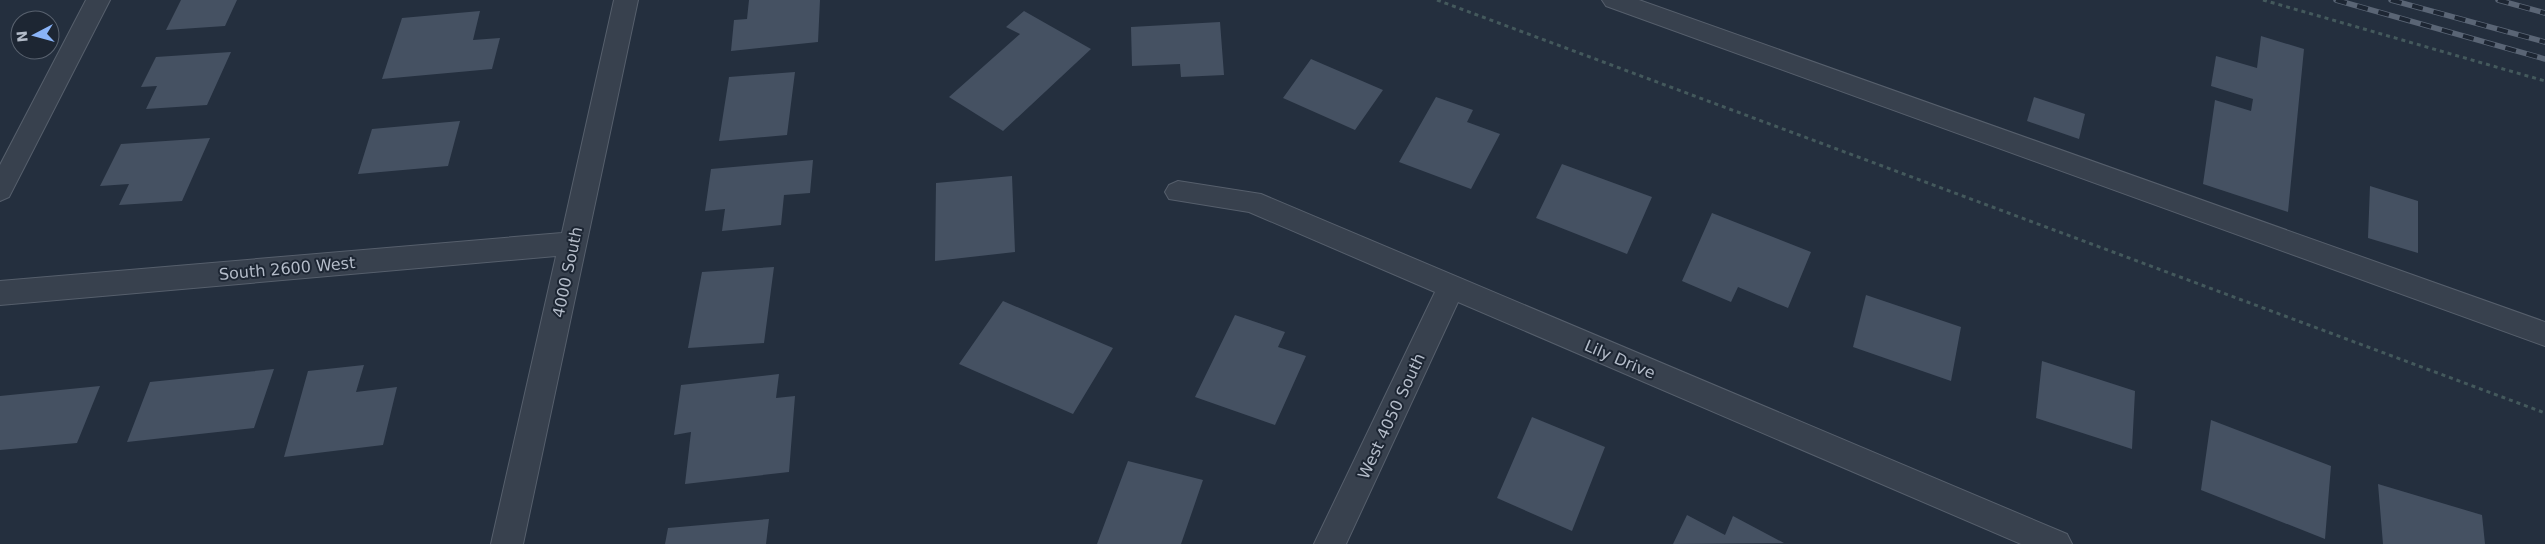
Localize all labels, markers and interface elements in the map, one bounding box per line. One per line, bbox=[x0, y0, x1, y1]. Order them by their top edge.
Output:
north arrow bbox=[10, 10, 60, 60]
text: N bbox=[14, 30, 31, 43]
street label: 4000 South bbox=[549, 225, 586, 319]
street label: South 2600 West bbox=[218, 253, 356, 284]
street label: Lily Drive bbox=[1582, 336, 1658, 383]
street label: West 4050 South bbox=[1354, 350, 1429, 482]

